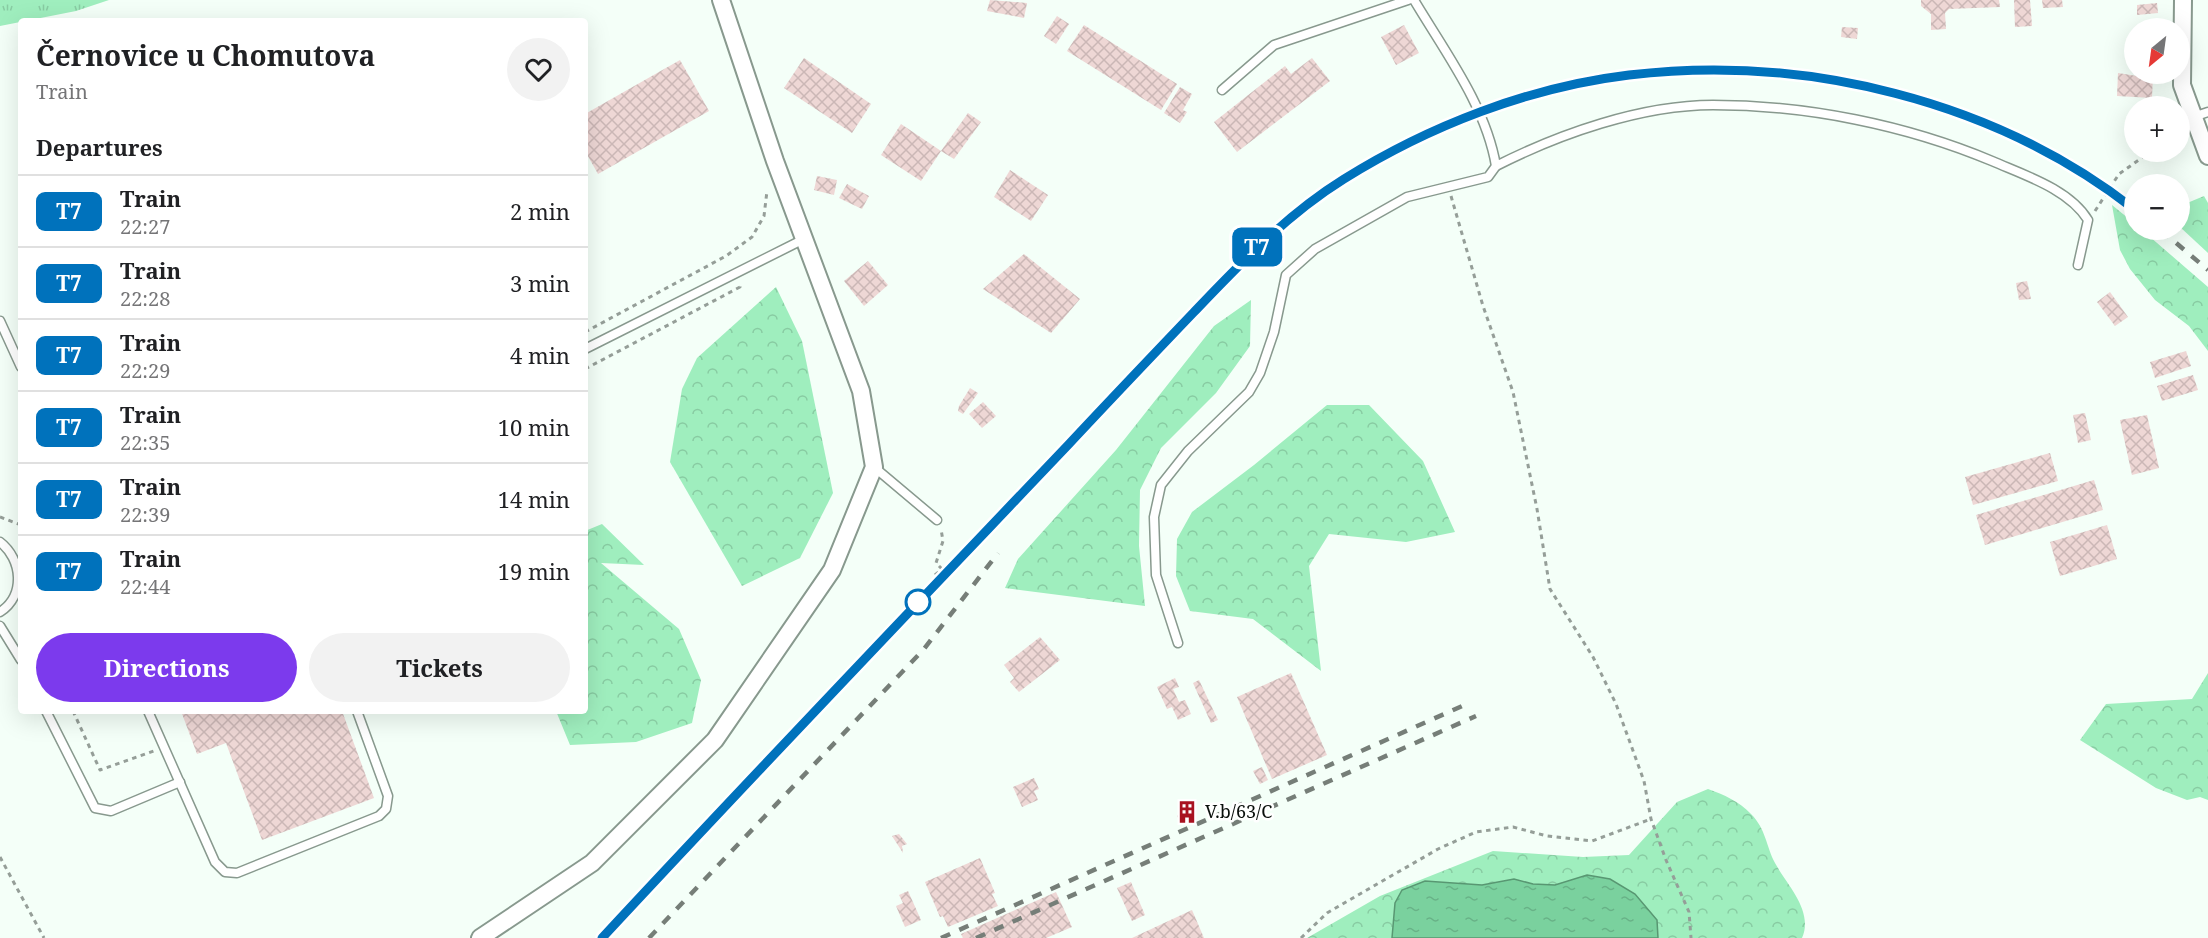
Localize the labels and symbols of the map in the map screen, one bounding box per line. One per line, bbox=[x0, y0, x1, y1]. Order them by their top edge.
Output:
north arrow bbox=[2124, 18, 2190, 84]
line badge: T7 bbox=[1230, 228, 1284, 266]
unlabelled marker bbox=[905, 589, 931, 615]
building icon: V.b/63/C bbox=[1174, 799, 1200, 825]
place label: V.b/63/C bbox=[1205, 799, 1272, 823]

